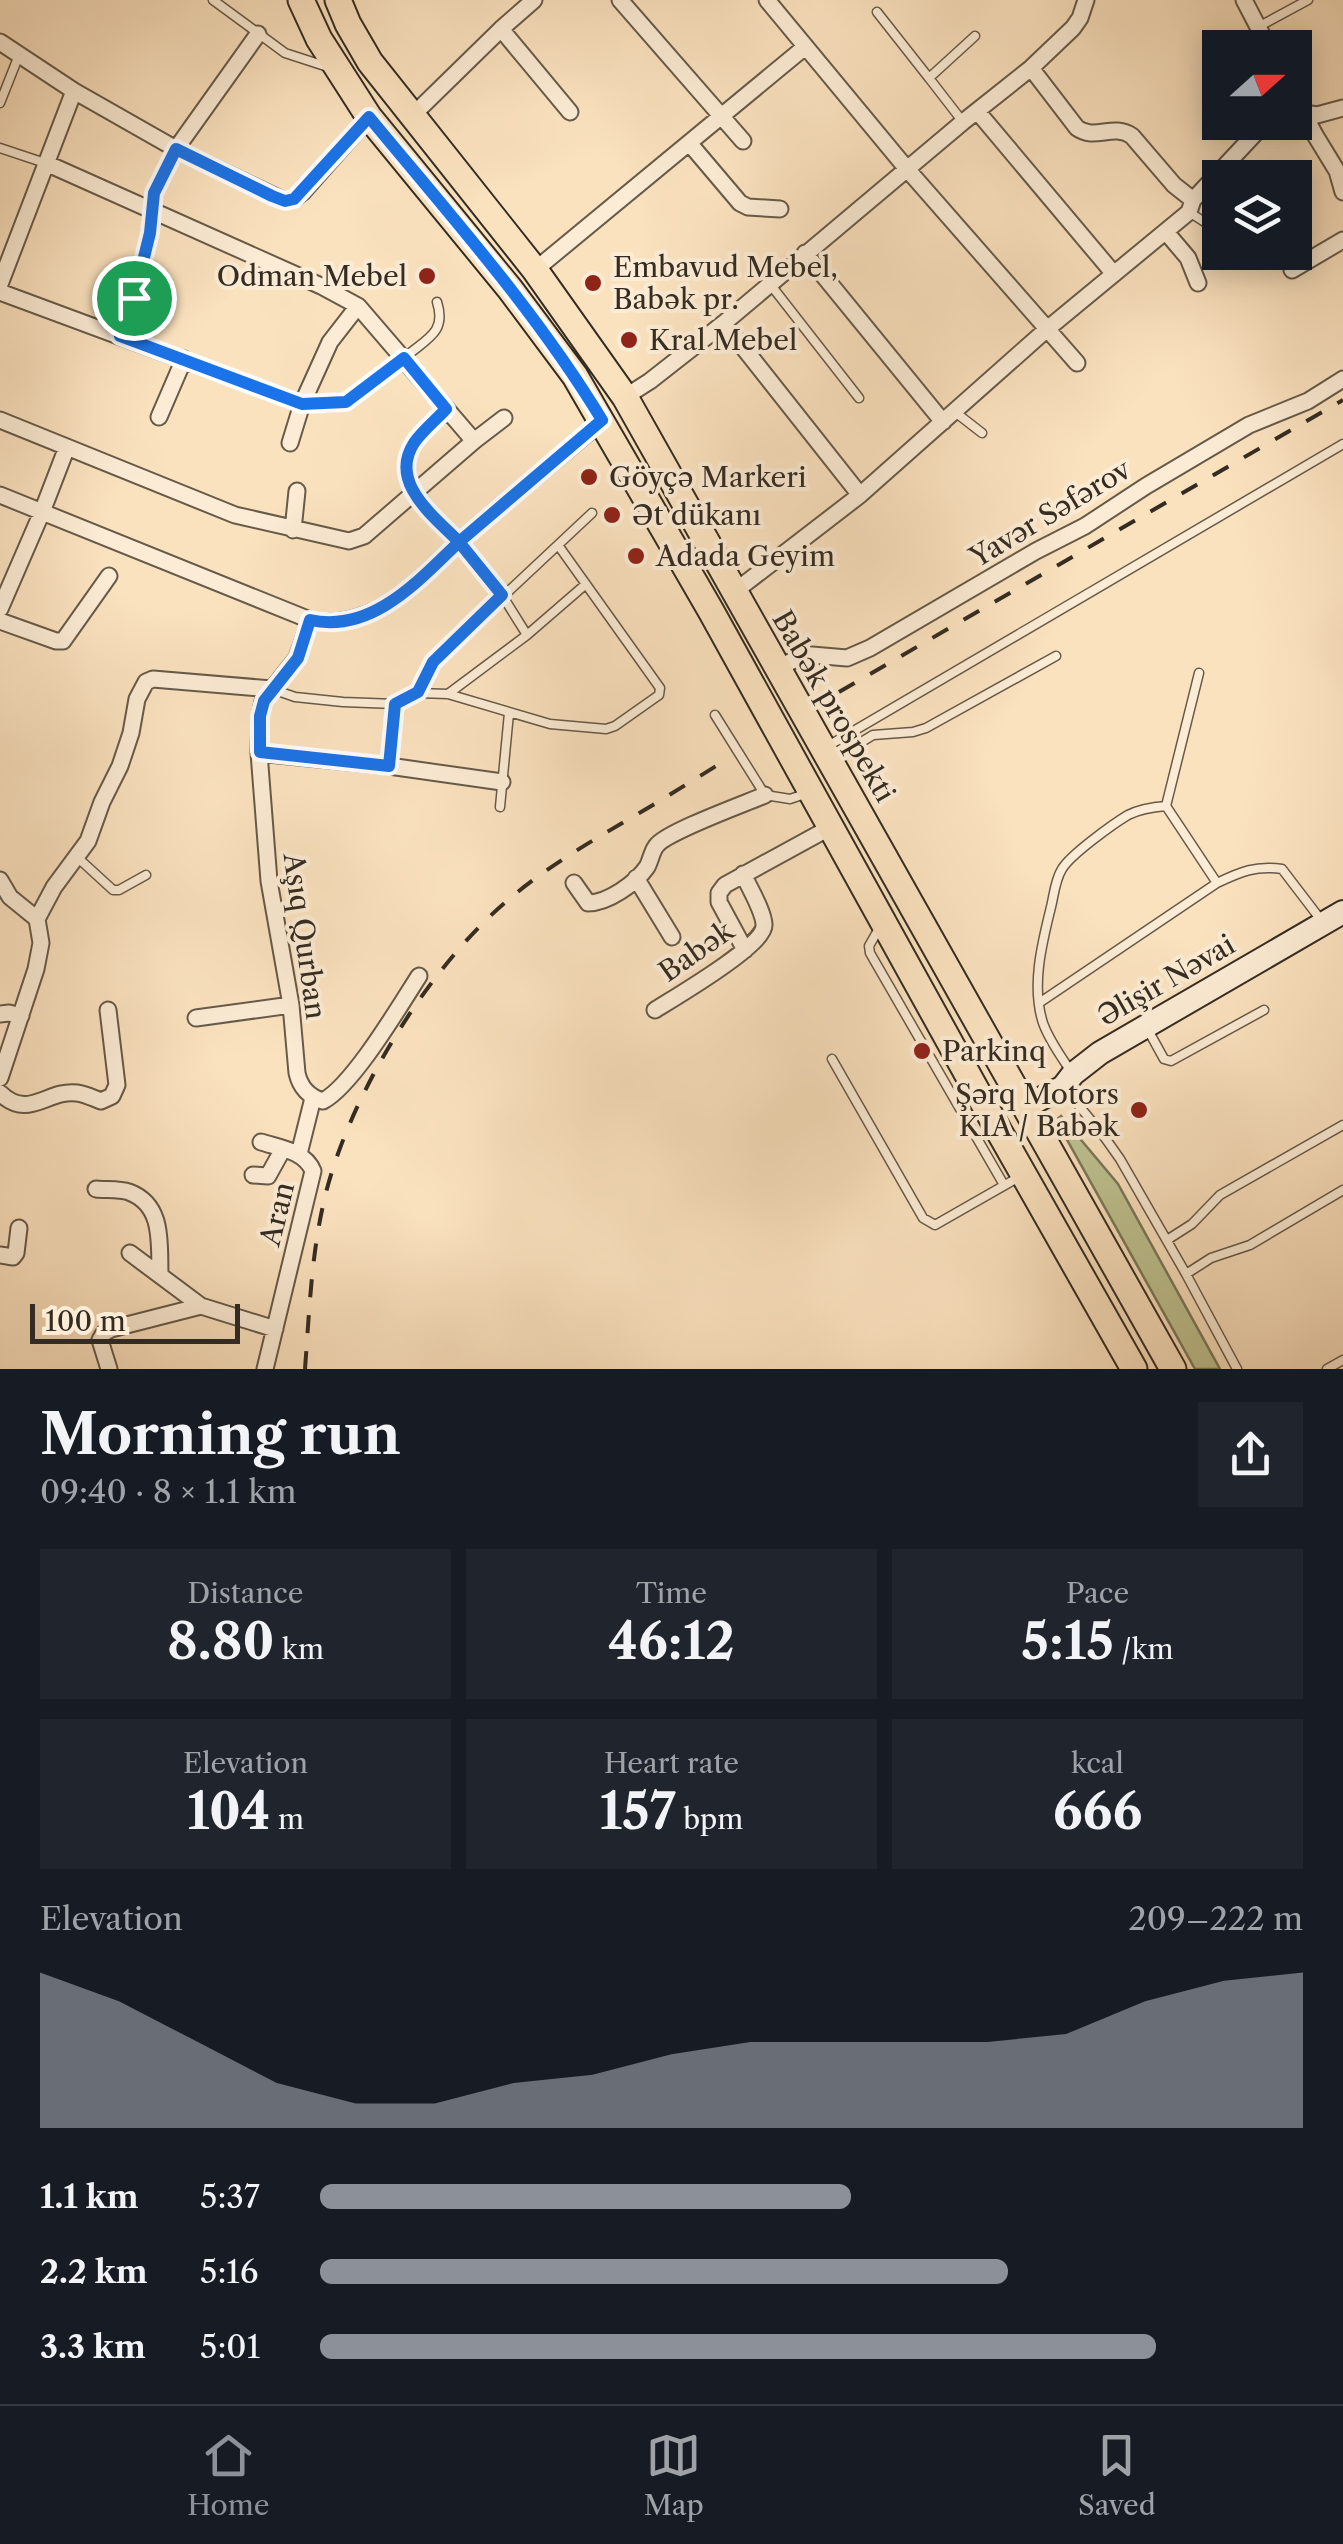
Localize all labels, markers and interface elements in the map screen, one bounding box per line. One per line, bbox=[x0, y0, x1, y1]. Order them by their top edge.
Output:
north arrow bbox=[1202, 30, 1312, 140]
map controls bbox=[1202, 30, 1312, 270]
button: layers bbox=[1202, 160, 1312, 270]
place label: Embavud Mebel, Babək pr. bbox=[613, 250, 838, 316]
pin bbox=[92, 256, 177, 341]
place label: Odman Mebel bbox=[217, 259, 407, 293]
marker: Odman Mebel bbox=[416, 265, 438, 287]
icon: arrive bbox=[107, 271, 162, 326]
marker: Embavud Mebel, Babək pr. bbox=[582, 272, 604, 294]
place label: Kral Mebel bbox=[649, 323, 797, 357]
marker: Kral Mebel bbox=[618, 329, 640, 351]
street label: Yavər Səfərov bbox=[963, 451, 1137, 575]
place label: Göyçə Markeri bbox=[609, 460, 807, 494]
marker: Göyçə Markeri bbox=[578, 466, 600, 488]
place label: Ət dükanı bbox=[632, 498, 761, 532]
marker: Ət dükanı bbox=[601, 504, 623, 526]
place label: Adada Geyim bbox=[655, 539, 835, 573]
marker: Adada Geyim bbox=[625, 545, 647, 567]
street label: Babək prospekti bbox=[765, 604, 903, 808]
street label: Aşıq Qurban bbox=[276, 850, 333, 1021]
street label: Babək bbox=[652, 912, 741, 989]
street label: Əlişir Nəvai bbox=[1091, 927, 1241, 1033]
place label: Parkinq bbox=[942, 1034, 1046, 1068]
marker: Parkinq bbox=[911, 1040, 933, 1062]
place label: Şərq Motors KIA / Babək bbox=[955, 1077, 1121, 1143]
marker: Şərq Motors KIA / Babək bbox=[1128, 1099, 1150, 1121]
street label: Aran bbox=[252, 1178, 301, 1250]
scale bar bbox=[30, 1299, 240, 1344]
text: 100 m bbox=[45, 1304, 126, 1338]
text: Morning run bbox=[40, 1401, 401, 1468]
button: share bbox=[1198, 1402, 1303, 1507]
text: 09:40 · 8 × 1.1 km bbox=[40, 1472, 296, 1511]
text: Distance bbox=[188, 1576, 303, 1610]
text: Time bbox=[636, 1576, 707, 1610]
text: Pace bbox=[1066, 1576, 1129, 1610]
text: 8.80 bbox=[167, 1610, 274, 1672]
text: 46:12 bbox=[608, 1610, 735, 1672]
text: 5:15 bbox=[1021, 1610, 1114, 1672]
text: km bbox=[274, 1632, 324, 1666]
text: /km bbox=[1114, 1632, 1174, 1666]
text: Elevation bbox=[183, 1746, 308, 1780]
text: Heart rate bbox=[604, 1746, 739, 1780]
text: kcal bbox=[1071, 1746, 1124, 1780]
text: 104 bbox=[187, 1780, 271, 1842]
text: 157 bbox=[600, 1780, 676, 1842]
text: 666 bbox=[1053, 1780, 1142, 1842]
text: m bbox=[271, 1802, 304, 1836]
text: bpm bbox=[676, 1802, 743, 1836]
text: Elevation bbox=[40, 1899, 183, 1938]
text: 209–222 m bbox=[1128, 1899, 1303, 1938]
text: 1.1 km bbox=[40, 2177, 139, 2216]
text: 5:37 bbox=[200, 2177, 260, 2216]
text: 2.2 km bbox=[40, 2252, 148, 2291]
text: 5:16 bbox=[200, 2252, 259, 2291]
text: 3.3 km bbox=[40, 2327, 146, 2366]
text: 5:01 bbox=[200, 2327, 260, 2366]
tab: Home bbox=[187, 2428, 269, 2522]
tab: Map bbox=[644, 2428, 704, 2522]
tab: Saved bbox=[1078, 2428, 1156, 2522]

